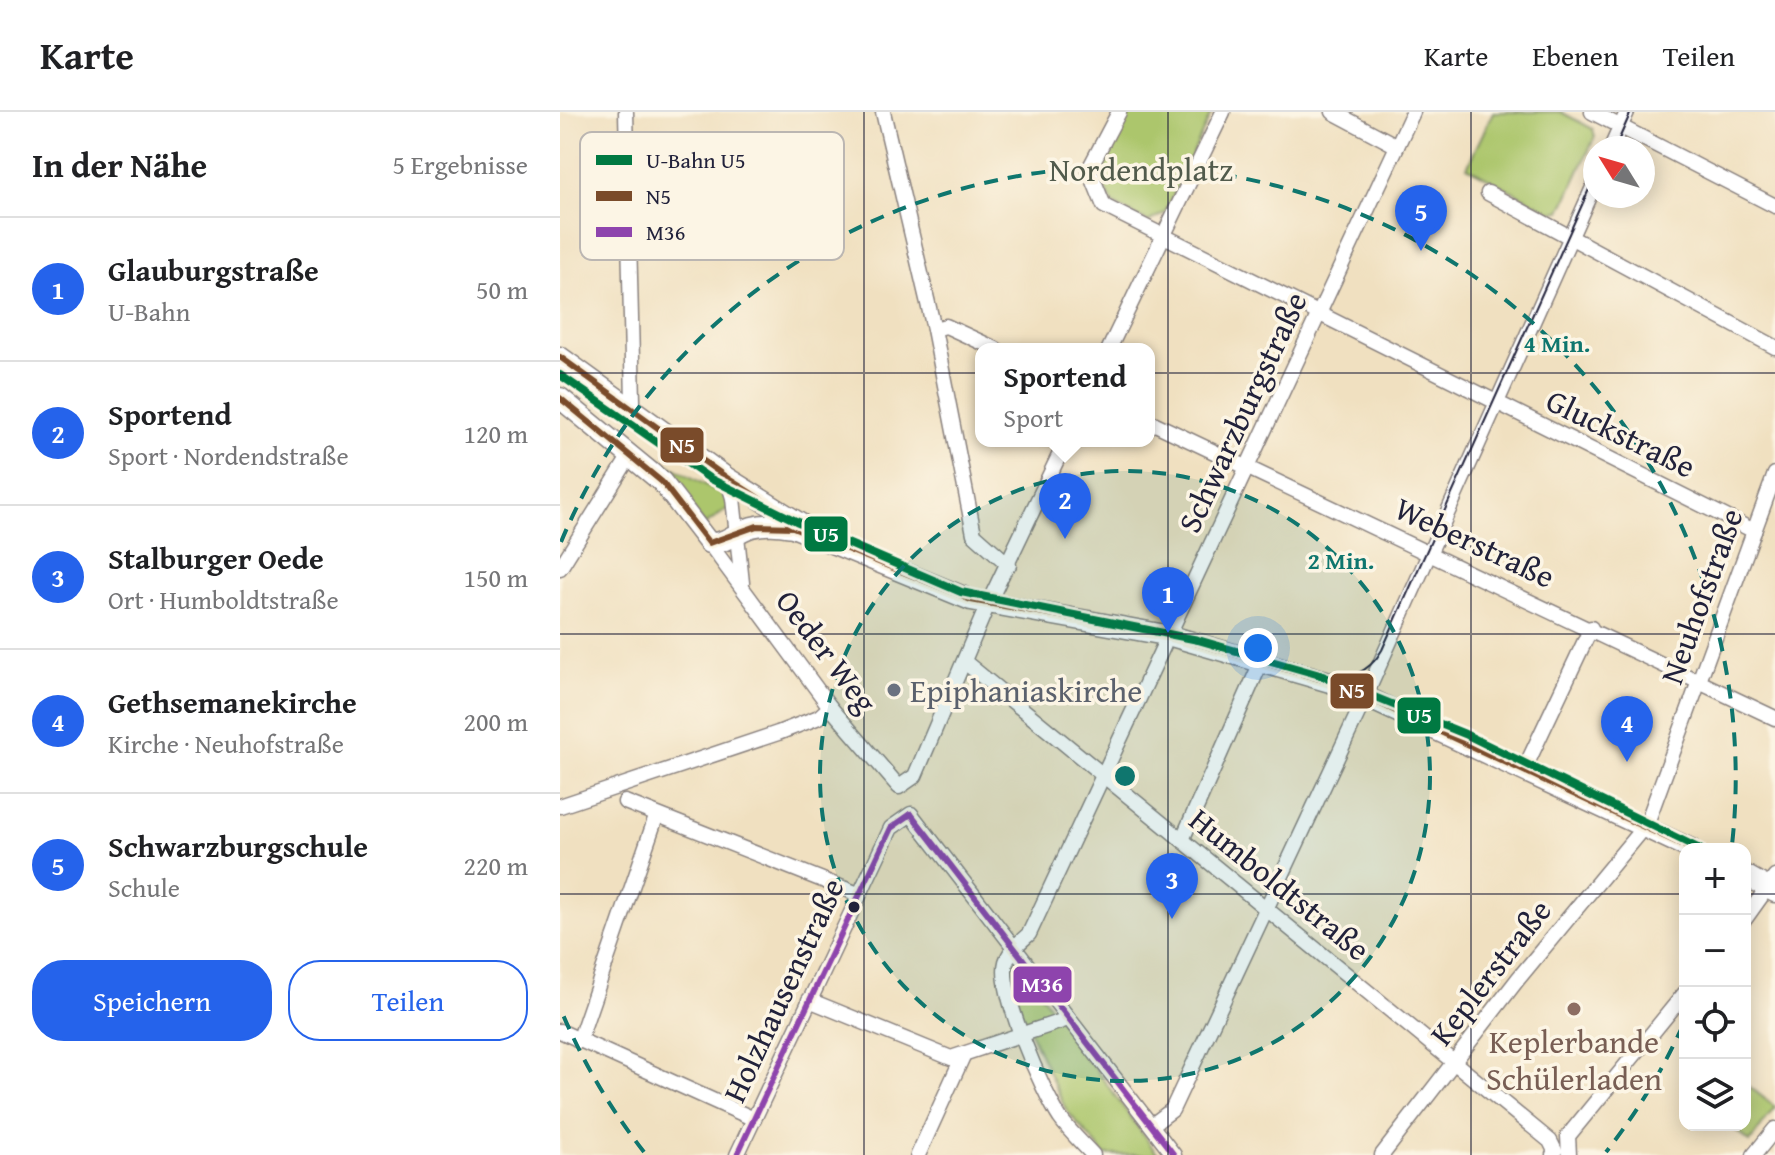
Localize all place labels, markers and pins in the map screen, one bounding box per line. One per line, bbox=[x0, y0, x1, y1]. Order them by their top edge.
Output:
pin: 5 bbox=[1395, 185, 1447, 251]
pin: 2 bbox=[1039, 473, 1091, 539]
pin: 1 bbox=[1142, 567, 1194, 633]
place label: Epiphaniaskirche bbox=[910, 667, 1142, 714]
marker: Epiphaniaskirche bbox=[885, 681, 903, 699]
pin: 4 bbox=[1601, 696, 1653, 762]
centre of rings bbox=[1111, 762, 1139, 790]
pin: 3 bbox=[1146, 853, 1198, 919]
unlabelled marker bbox=[846, 899, 862, 915]
marker: Keplerbande Schülerladen bbox=[1565, 1000, 1583, 1018]
place label: Keplerbande Schülerladen bbox=[1486, 1018, 1662, 1102]

